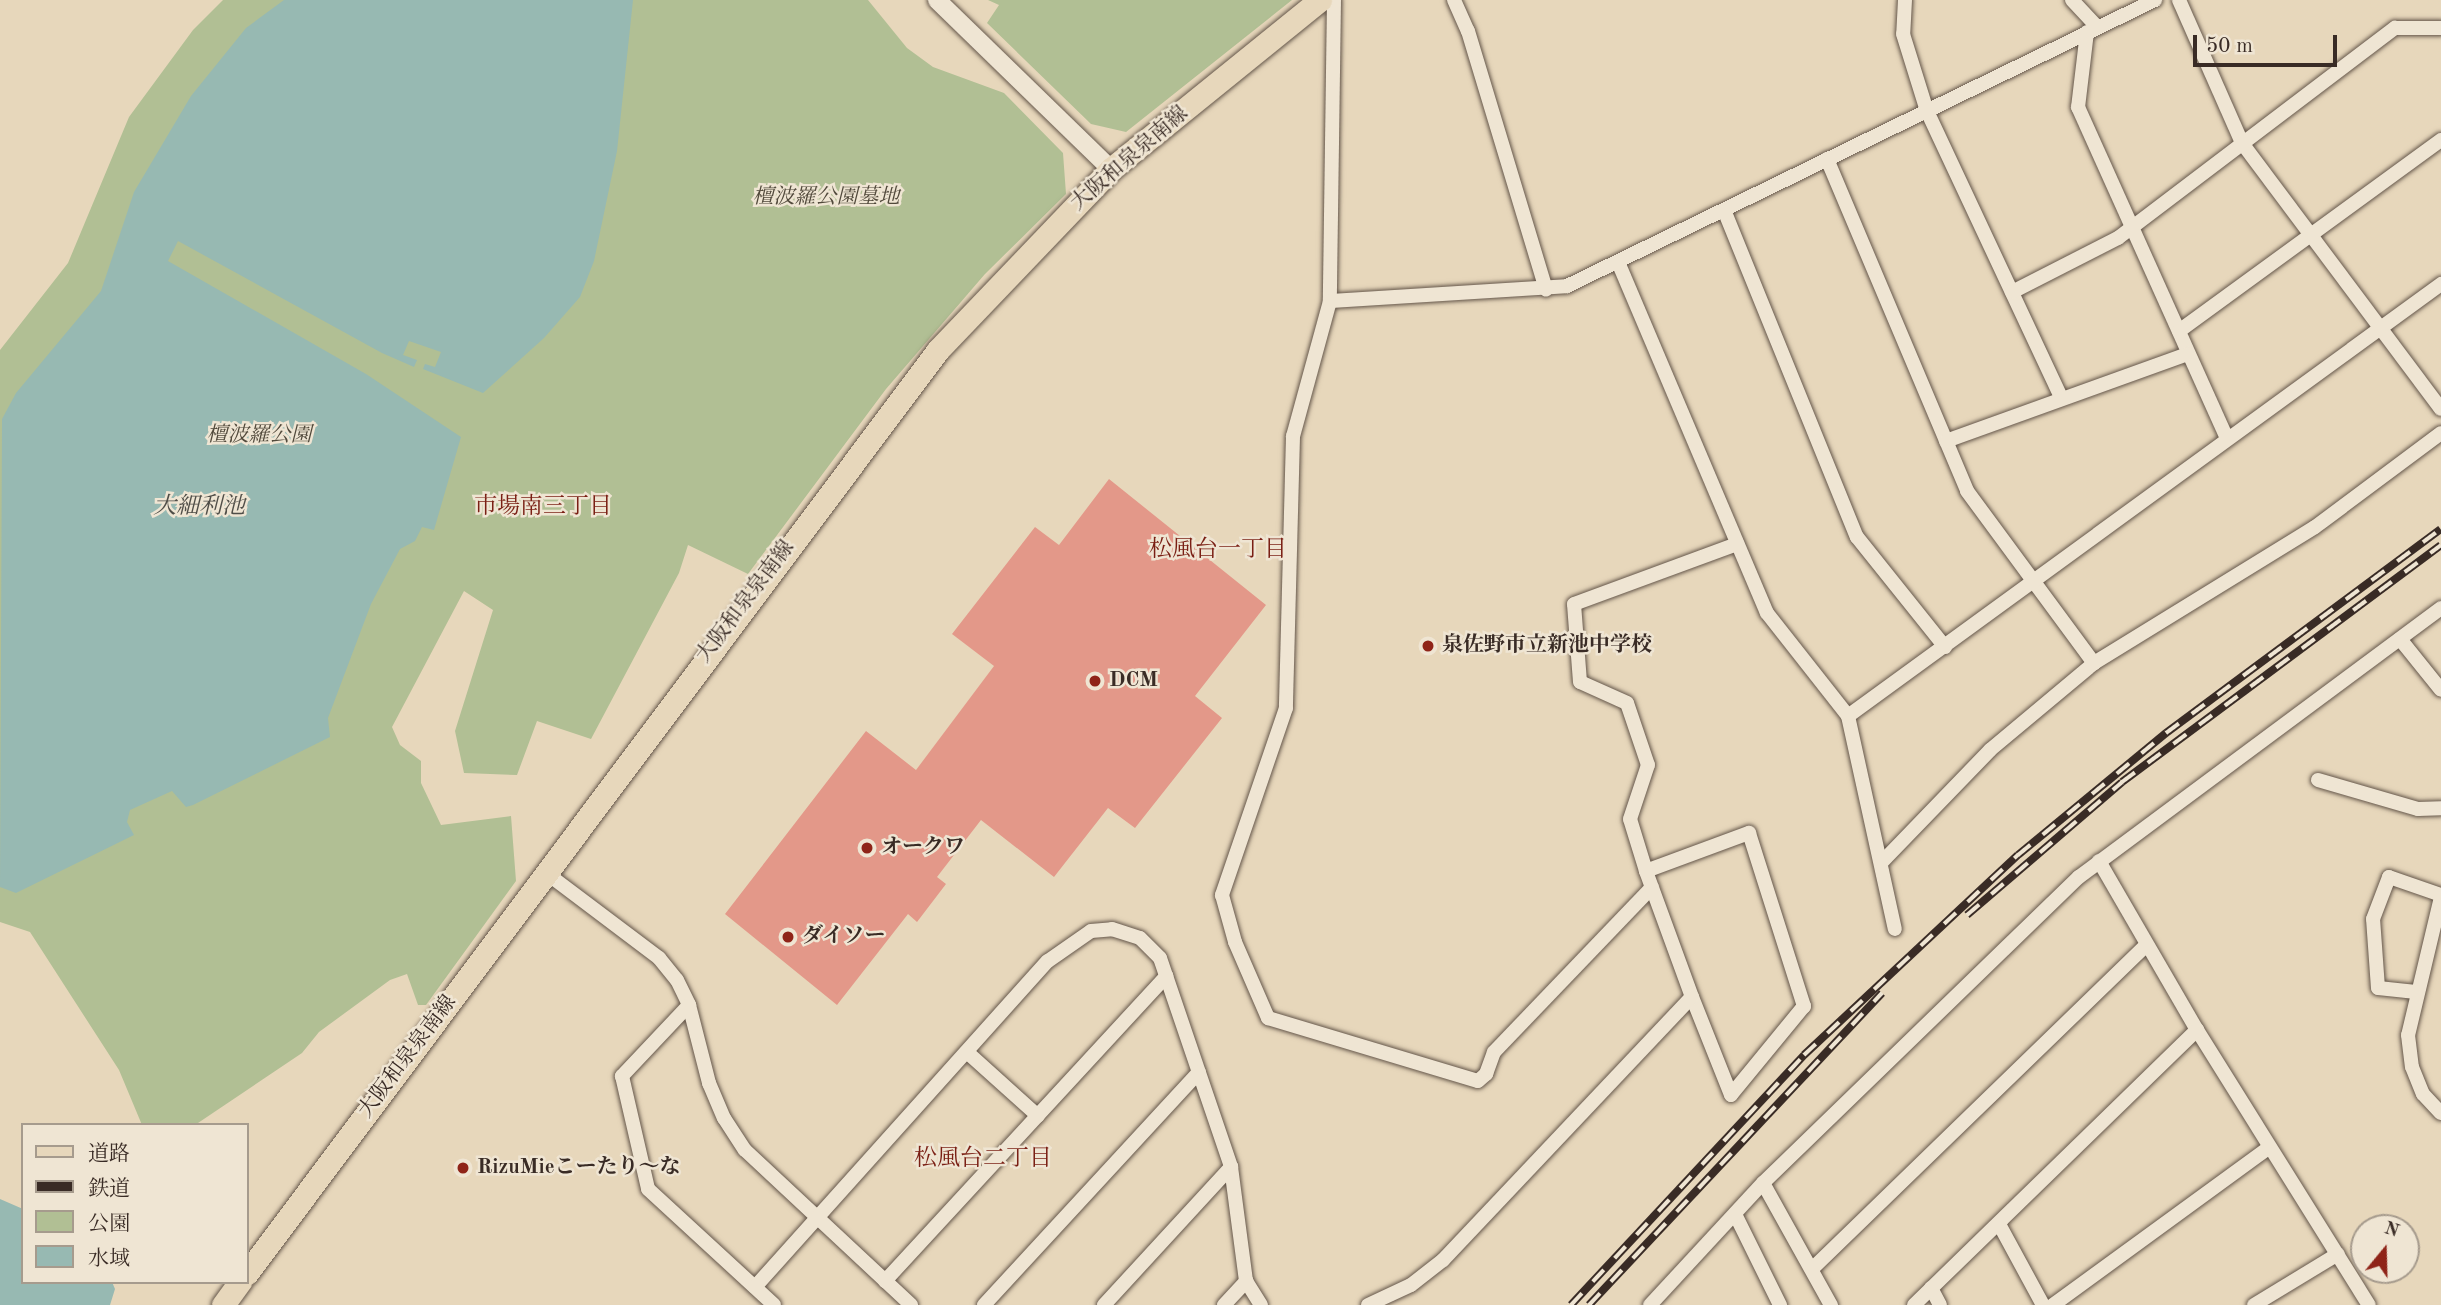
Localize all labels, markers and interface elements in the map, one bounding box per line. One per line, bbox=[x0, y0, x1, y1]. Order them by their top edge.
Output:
scale bar bbox=[2196, 21, 2340, 65]
text: 50 m bbox=[2206, 36, 2253, 57]
street label: 大阪和泉泉南線 bbox=[1066, 101, 1194, 217]
park label: 檀波羅公園墓地 bbox=[753, 185, 899, 211]
park label: 檀波羅公園 bbox=[207, 423, 311, 449]
water label: 大細利池 bbox=[153, 493, 245, 521]
district label: 市場南三丁目 bbox=[474, 493, 612, 521]
street label: 大阪和泉泉南線 bbox=[692, 536, 800, 668]
district label: 松風台一丁目 bbox=[1149, 536, 1287, 564]
place label: 泉佐野市立新池中学校 bbox=[1442, 633, 1652, 659]
marker: 泉佐野市立新池中学校 bbox=[1420, 638, 1436, 654]
place label: DCM bbox=[1109, 668, 1158, 694]
marker: DCM bbox=[1087, 673, 1103, 689]
place label: オークワ bbox=[881, 835, 965, 861]
marker: オークワ bbox=[859, 840, 875, 856]
place label: ダイソー bbox=[802, 924, 886, 950]
marker: ダイソー bbox=[780, 929, 796, 945]
street label: 大阪和泉泉南線 bbox=[354, 991, 462, 1123]
legend bbox=[21, 1123, 248, 1284]
text: 道路 bbox=[88, 1144, 130, 1165]
district label: 松風台二丁目 bbox=[914, 1145, 1052, 1173]
place label: RizuMieこーたり～な bbox=[477, 1155, 681, 1181]
marker: RizuMieこーたり～な bbox=[455, 1160, 471, 1176]
text: 鉄道 bbox=[88, 1179, 130, 1200]
text: 公園 bbox=[88, 1214, 130, 1235]
north arrow bbox=[2350, 1214, 2420, 1284]
text: N bbox=[2381, 1219, 2401, 1242]
text: 水域 bbox=[88, 1249, 130, 1270]

